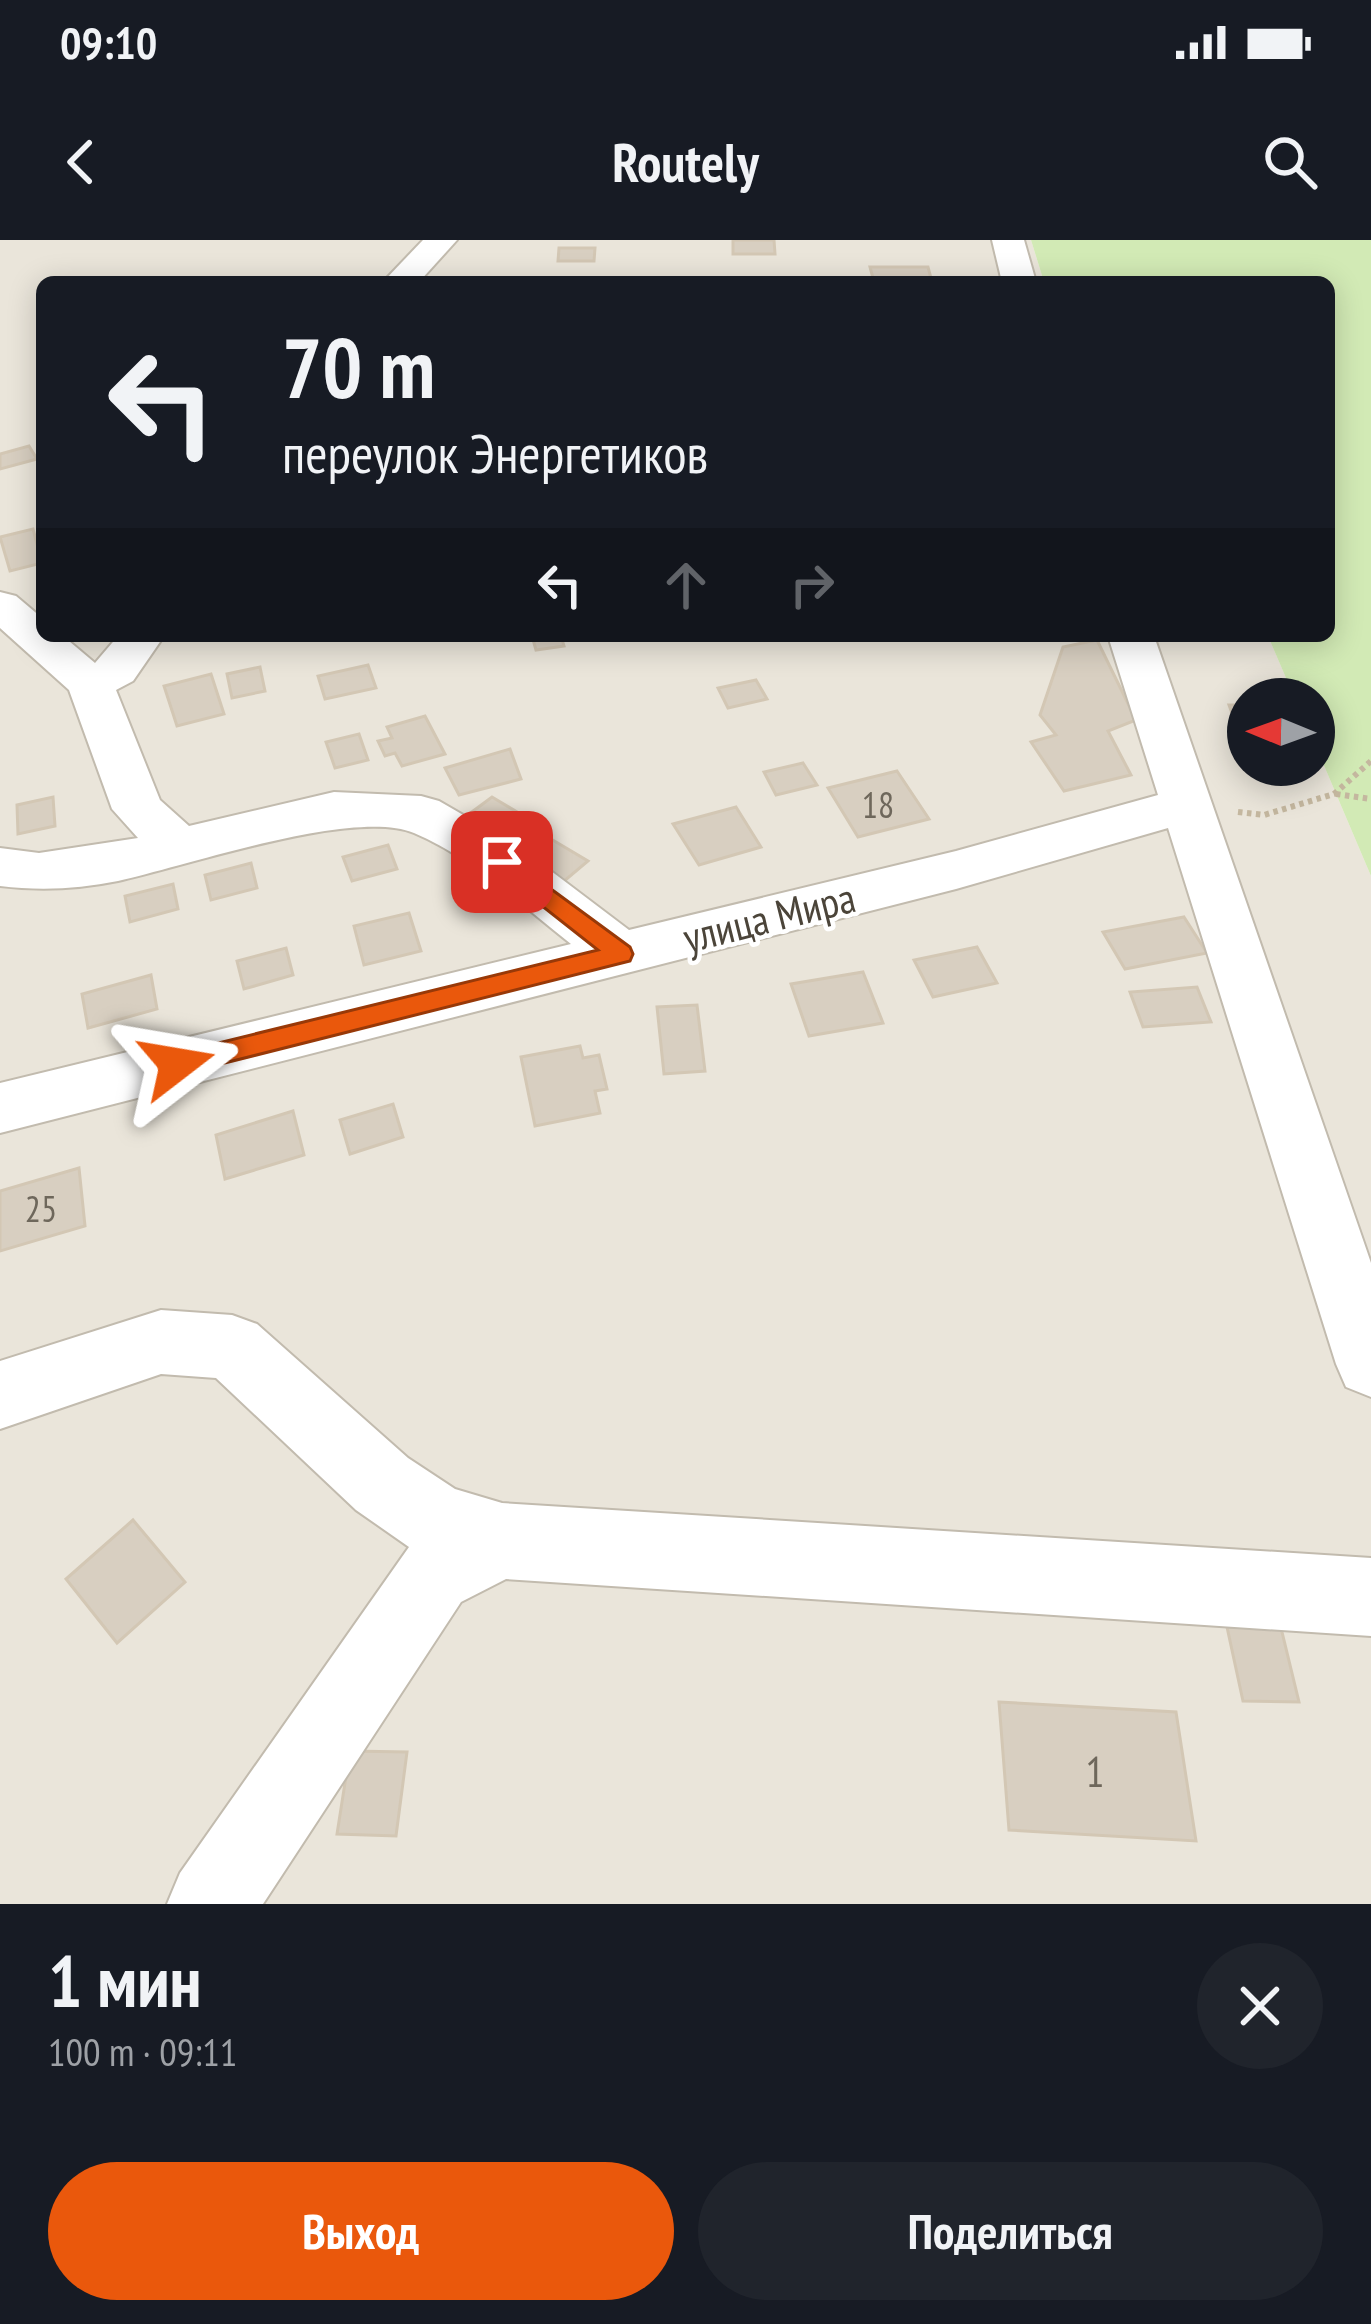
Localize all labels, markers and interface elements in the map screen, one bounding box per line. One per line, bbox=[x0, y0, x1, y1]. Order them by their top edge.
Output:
text: 09:10 bbox=[60, 13, 157, 71]
text: Routely bbox=[612, 127, 759, 197]
icon: back bbox=[48, 129, 114, 195]
icon: search bbox=[1257, 129, 1323, 195]
text: 70 m bbox=[282, 312, 435, 421]
icon: left bbox=[84, 324, 240, 480]
text: переулок Энергетиков bbox=[282, 418, 708, 488]
icon: left bbox=[527, 552, 593, 618]
icon: ahead bbox=[653, 552, 719, 618]
icon: right bbox=[779, 552, 845, 618]
north arrow bbox=[1227, 678, 1335, 786]
map controls bbox=[1227, 678, 1335, 786]
house number: 18 bbox=[862, 781, 894, 828]
pin bbox=[451, 811, 553, 913]
icon: arrive bbox=[469, 829, 535, 895]
street label: улица Мира bbox=[677, 869, 861, 965]
position arrow bbox=[114, 1001, 240, 1127]
house number: 25 bbox=[25, 1185, 57, 1232]
house number: 1 bbox=[1086, 1744, 1104, 1799]
text: 1 мин bbox=[48, 1934, 202, 2027]
button: close bbox=[1197, 1943, 1323, 2069]
text: 100 m · 09:11 bbox=[48, 2026, 237, 2077]
button: Выход bbox=[48, 2162, 674, 2300]
button: Поделиться bbox=[698, 2162, 1323, 2300]

